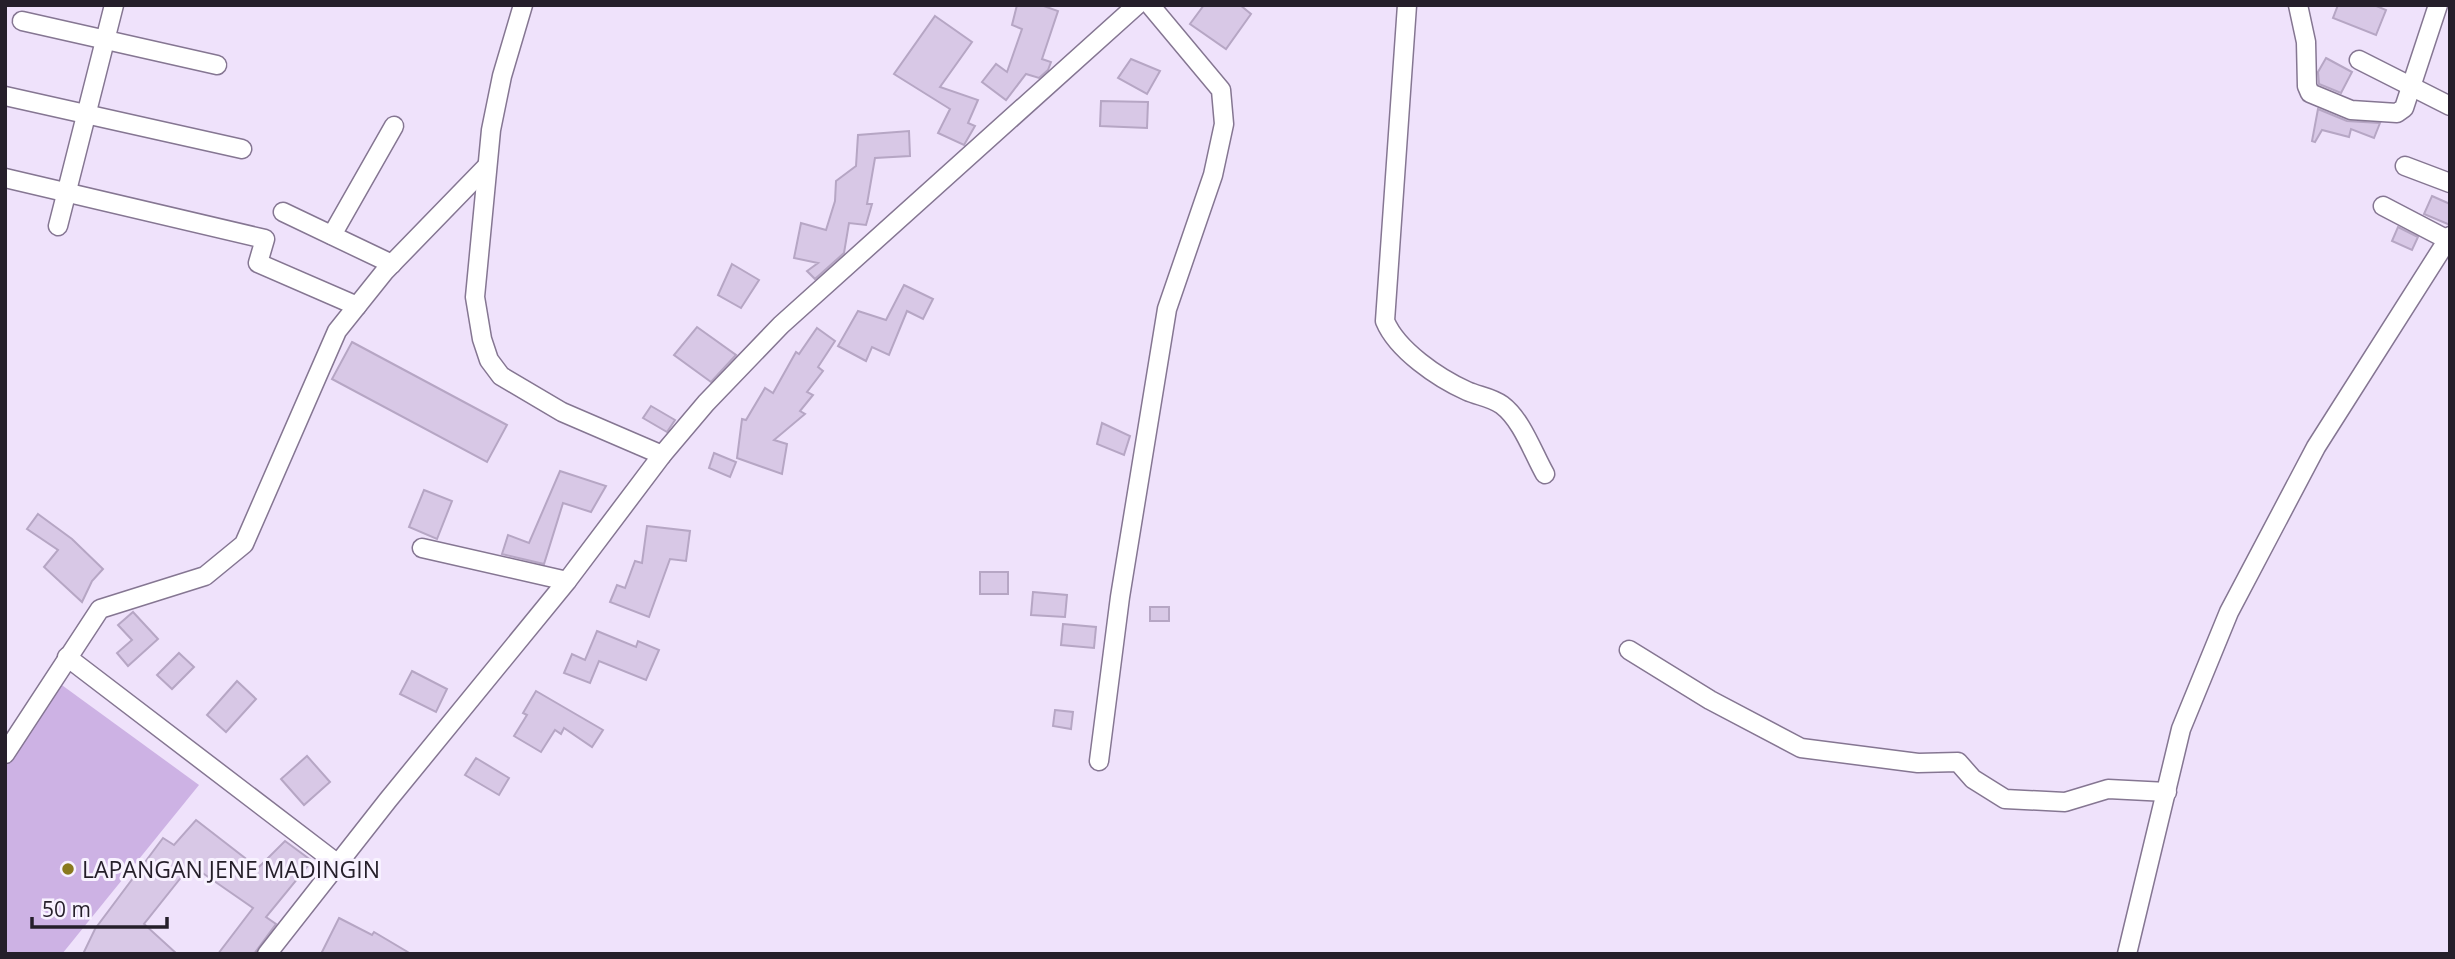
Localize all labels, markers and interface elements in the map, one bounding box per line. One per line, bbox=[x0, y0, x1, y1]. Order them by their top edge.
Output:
place label: LAPANGAN JENE MADINGIN bbox=[82, 853, 380, 885]
marker: LAPANGAN JENE MADINGIN bbox=[60, 861, 76, 877]
scale bar bbox=[32, 886, 166, 930]
text: 50 m bbox=[42, 895, 91, 923]

